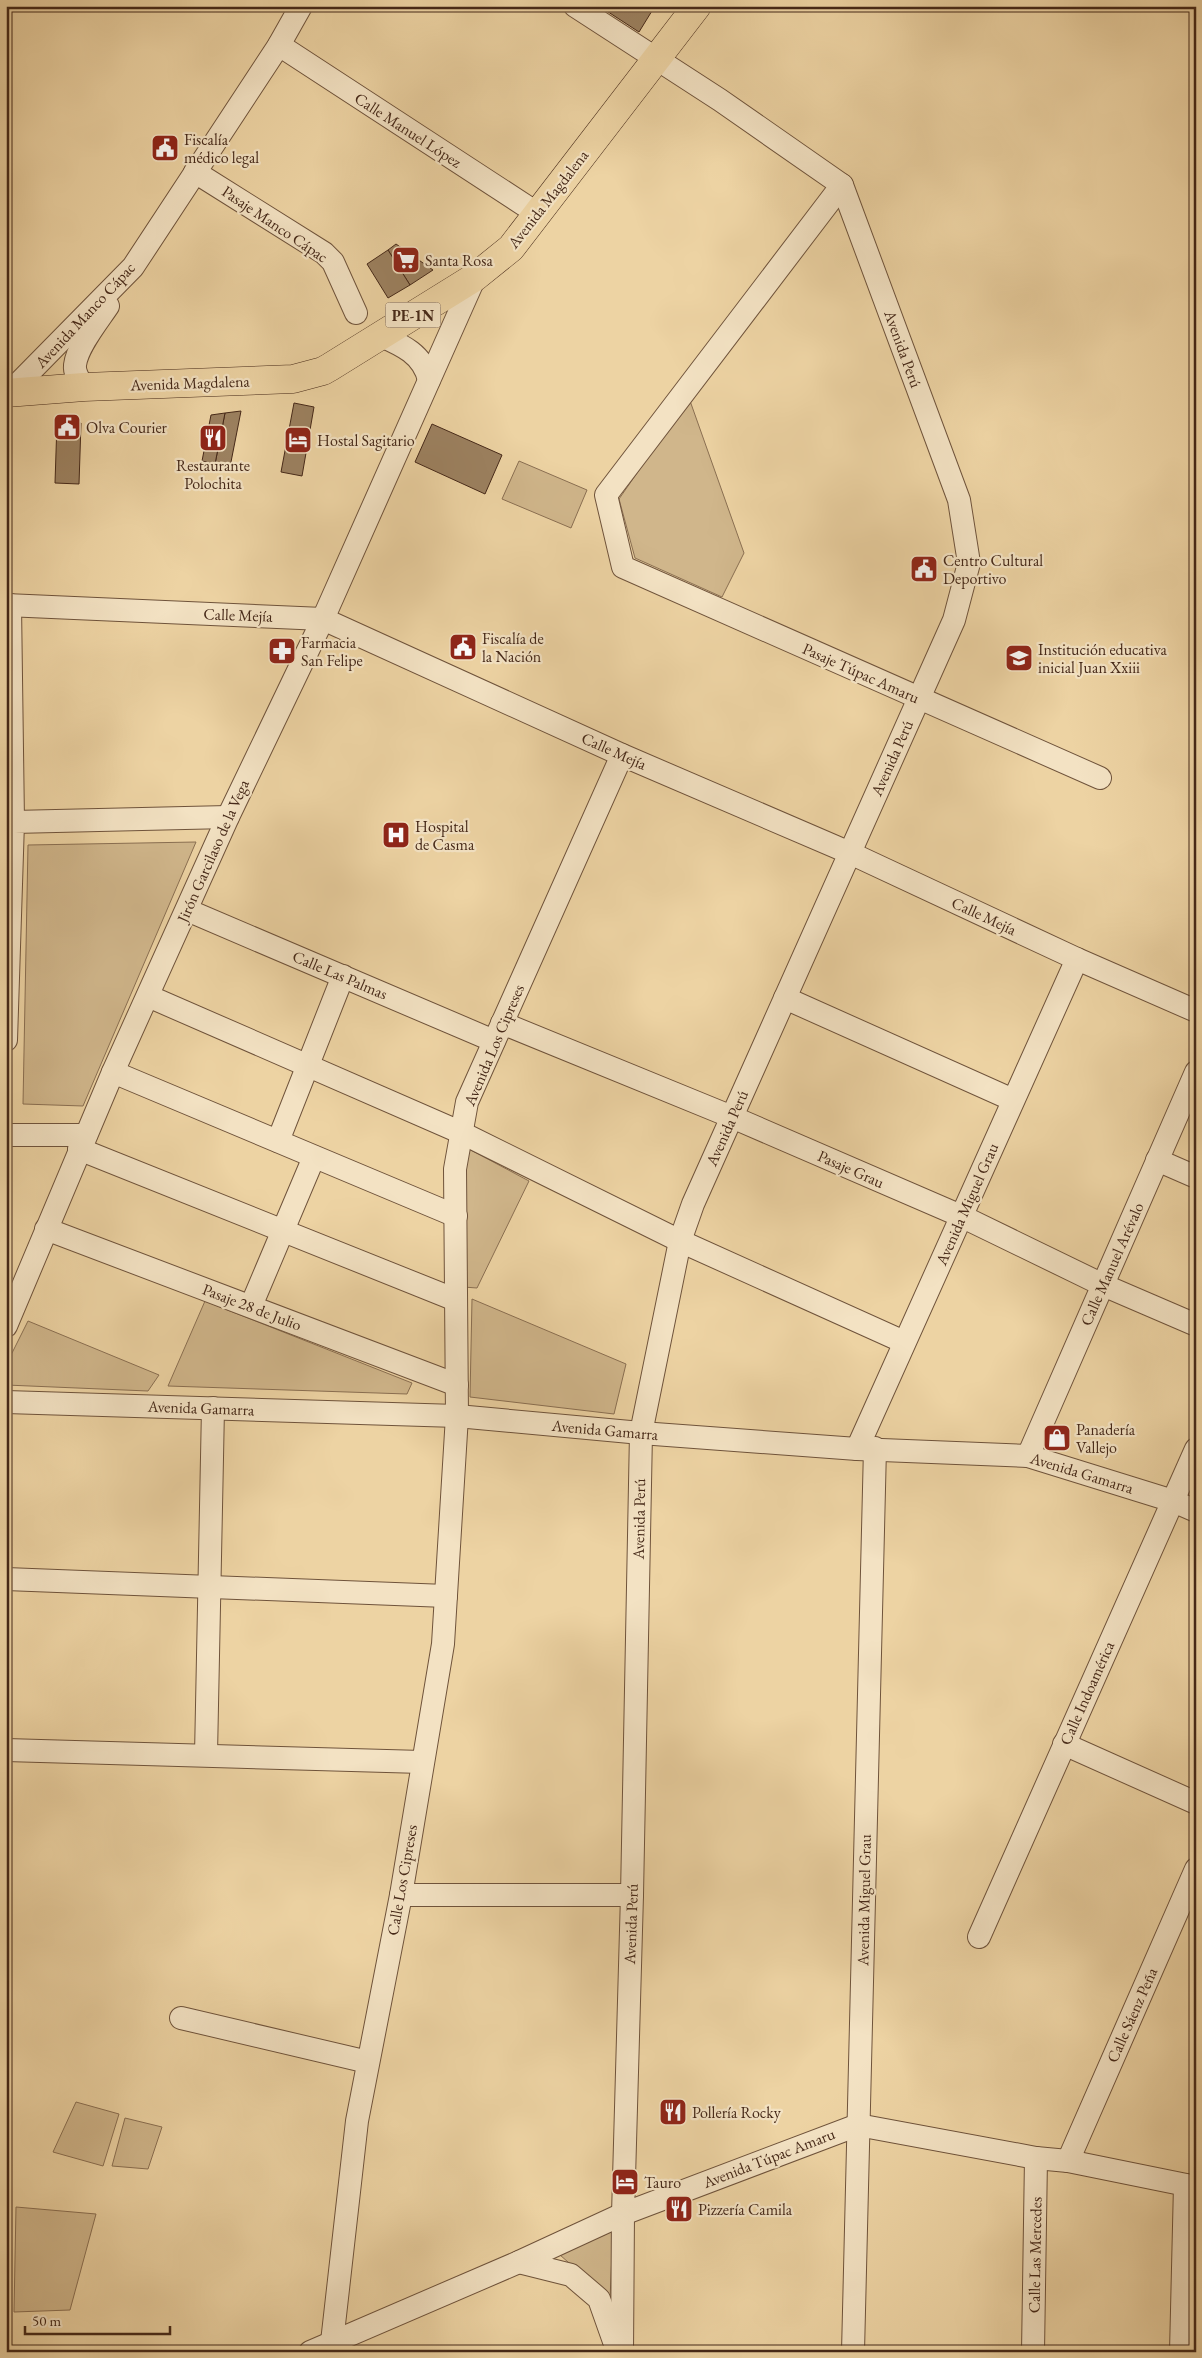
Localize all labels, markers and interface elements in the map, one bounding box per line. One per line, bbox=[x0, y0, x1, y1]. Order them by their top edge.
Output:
street label: Calle Manuel López bbox=[351, 88, 465, 172]
place label: Fiscalía médico legal bbox=[184, 129, 259, 168]
public building icon: Fiscalía médico legal bbox=[150, 133, 180, 163]
street label: Avenida Magdalena bbox=[502, 145, 593, 253]
street label: Pasaje Manco Cápac bbox=[218, 181, 332, 267]
supermarket icon: Santa Rosa bbox=[391, 245, 421, 275]
place label: Santa Rosa bbox=[425, 250, 493, 271]
street label: Avenida Manco Cápac bbox=[30, 257, 140, 373]
road number: PE-1N bbox=[386, 302, 440, 328]
street label: Avenida Perú bbox=[879, 306, 927, 391]
street label: Avenida Magdalena bbox=[129, 370, 251, 396]
public building icon: Olva Courier bbox=[52, 412, 82, 442]
place label: Olva Courier bbox=[86, 417, 168, 438]
restaurant icon: Restaurante Polochita bbox=[198, 423, 228, 453]
hotel icon: Hostal Sagitario bbox=[283, 425, 313, 455]
place label: Hostal Sagitario bbox=[317, 430, 415, 451]
place label: Restaurante Polochita bbox=[176, 455, 250, 494]
place label: Centro Cultural Deportivo bbox=[943, 550, 1043, 589]
public building icon: Centro Cultural Deportivo bbox=[909, 554, 939, 584]
street label: Calle Mejía bbox=[203, 603, 274, 627]
place label: Fiscalía de la Nación bbox=[482, 628, 544, 667]
place label: Farmacia San Felipe bbox=[301, 632, 363, 671]
public building icon: Fiscalía de la Nación bbox=[448, 632, 478, 662]
pharmacy icon: Farmacia San Felipe bbox=[267, 636, 297, 666]
street label: Pasaje Túpac Amaru bbox=[799, 638, 923, 708]
place label: Institución educativa inicial Juan Xxiii bbox=[1038, 639, 1167, 678]
school or university icon: Institución educativa inicial Juan Xxiii bbox=[1004, 643, 1034, 673]
street label: Avenida Perú bbox=[866, 716, 918, 800]
street label: Calle Mejía bbox=[578, 727, 650, 775]
street label: Jirón Garcilaso de la Vega bbox=[171, 776, 254, 928]
place label: Hospital de Casma bbox=[415, 816, 475, 855]
hospital icon: Hospital de Casma bbox=[381, 820, 411, 850]
street label: Calle Mejía bbox=[948, 892, 1020, 940]
street label: Calle Las Palmas bbox=[289, 946, 391, 1004]
street label: Avenida Los Cipreses bbox=[459, 981, 529, 1110]
street label: Avenida Perú bbox=[701, 1086, 753, 1170]
street label: Avenida Miguel Grau bbox=[930, 1139, 1004, 1269]
street label: Pasaje Grau bbox=[814, 1145, 888, 1193]
street label: Calle Manuel Arévalo bbox=[1075, 1199, 1149, 1329]
street label: Pasaje 28 de Julio bbox=[199, 1278, 305, 1336]
street label: Avenida Gamarra bbox=[146, 1396, 255, 1420]
street label: Avenida Gamarra bbox=[550, 1415, 660, 1445]
place label: Panadería Vallejo bbox=[1076, 1419, 1136, 1458]
shop icon: Panadería Vallejo bbox=[1042, 1423, 1072, 1453]
street label: Avenida Gamarra bbox=[1027, 1447, 1137, 1499]
street label: Avenida Perú bbox=[628, 1478, 650, 1561]
street label: Calle Indoamérica bbox=[1055, 1637, 1120, 1748]
street label: Calle Los Cipreses bbox=[382, 1823, 422, 1937]
street label: Avenida Miguel Grau bbox=[852, 1833, 876, 1967]
street label: Avenida Perú bbox=[619, 1883, 643, 1966]
street label: Calle Sáenz Peña bbox=[1102, 1964, 1163, 2066]
restaurant icon: Pollería Rocky bbox=[658, 2097, 688, 2127]
place label: Pollería Rocky bbox=[692, 2102, 782, 2123]
street label: Avenida Túpac Amaru bbox=[699, 2123, 839, 2193]
hotel icon: Tauro bbox=[610, 2167, 640, 2197]
place label: Tauro bbox=[644, 2172, 681, 2193]
restaurant icon: Pizzería Camila bbox=[664, 2194, 694, 2224]
street label: Calle Las Mercedes bbox=[1023, 2197, 1047, 2313]
place label: Pizzería Camila bbox=[698, 2199, 793, 2220]
scale bar bbox=[25, 2303, 170, 2335]
text: 50 m bbox=[32, 2311, 61, 2330]

